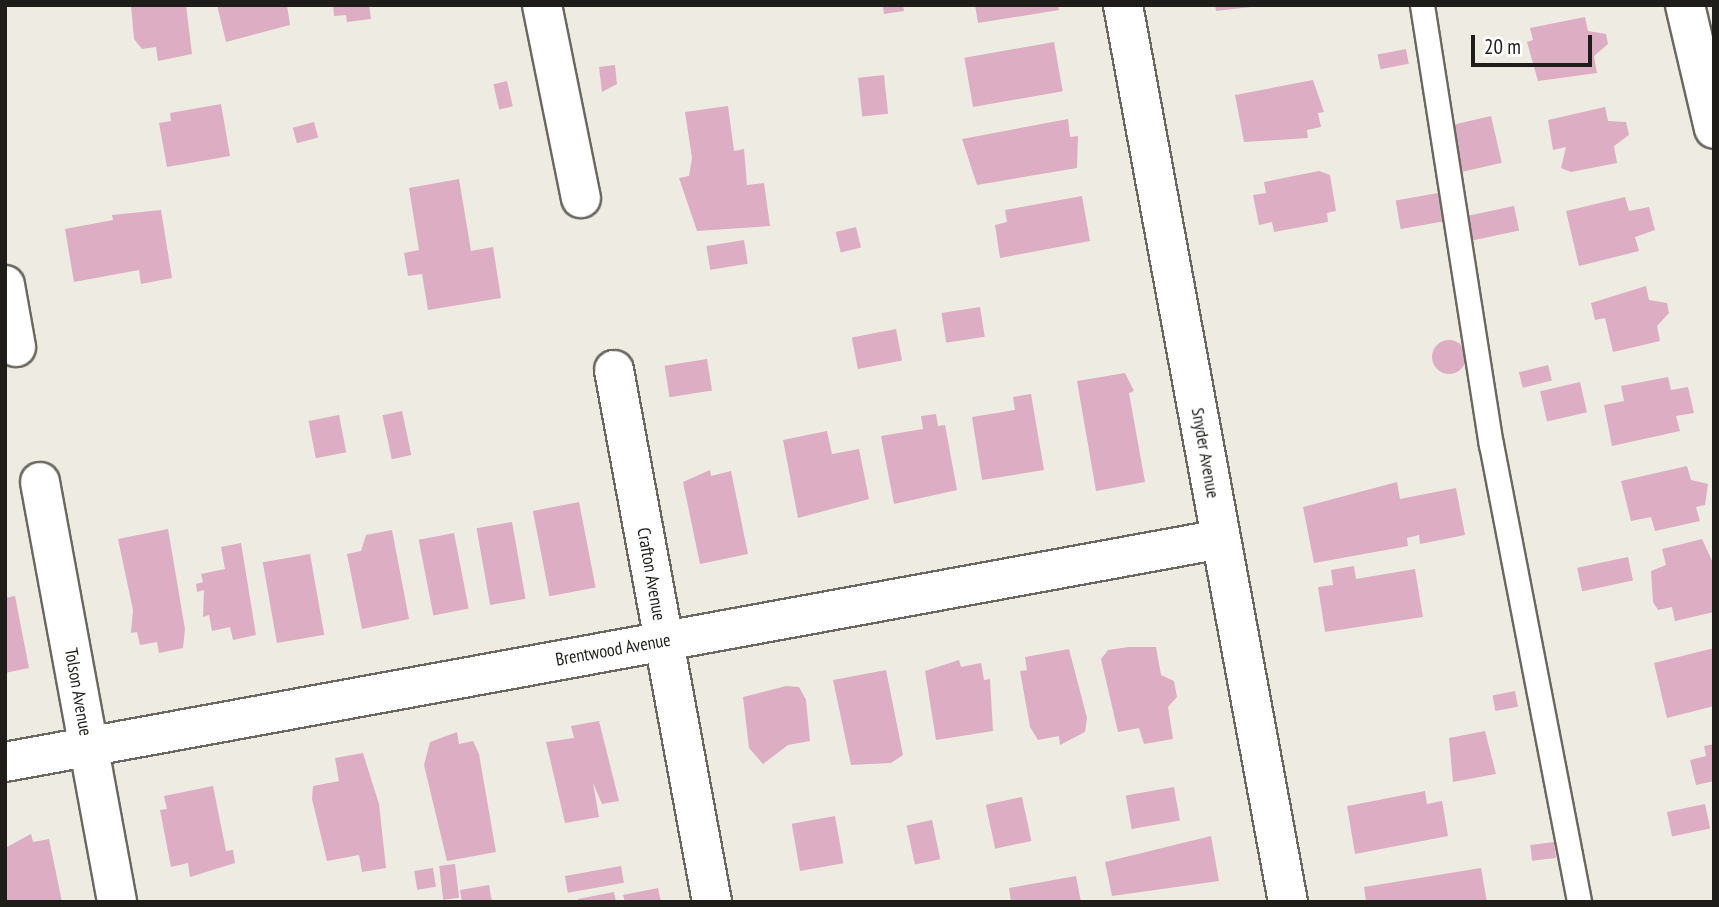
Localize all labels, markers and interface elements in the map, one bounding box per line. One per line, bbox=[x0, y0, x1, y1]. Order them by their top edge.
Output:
scale bar bbox=[1474, 21, 1595, 65]
text: 20 m bbox=[1484, 33, 1521, 60]
street label: Snyder Avenue bbox=[1186, 406, 1224, 500]
street label: Crafton Avenue bbox=[632, 526, 670, 622]
street label: Brentwood Avenue bbox=[554, 629, 672, 671]
street label: Tolson Avenue bbox=[60, 646, 96, 738]

